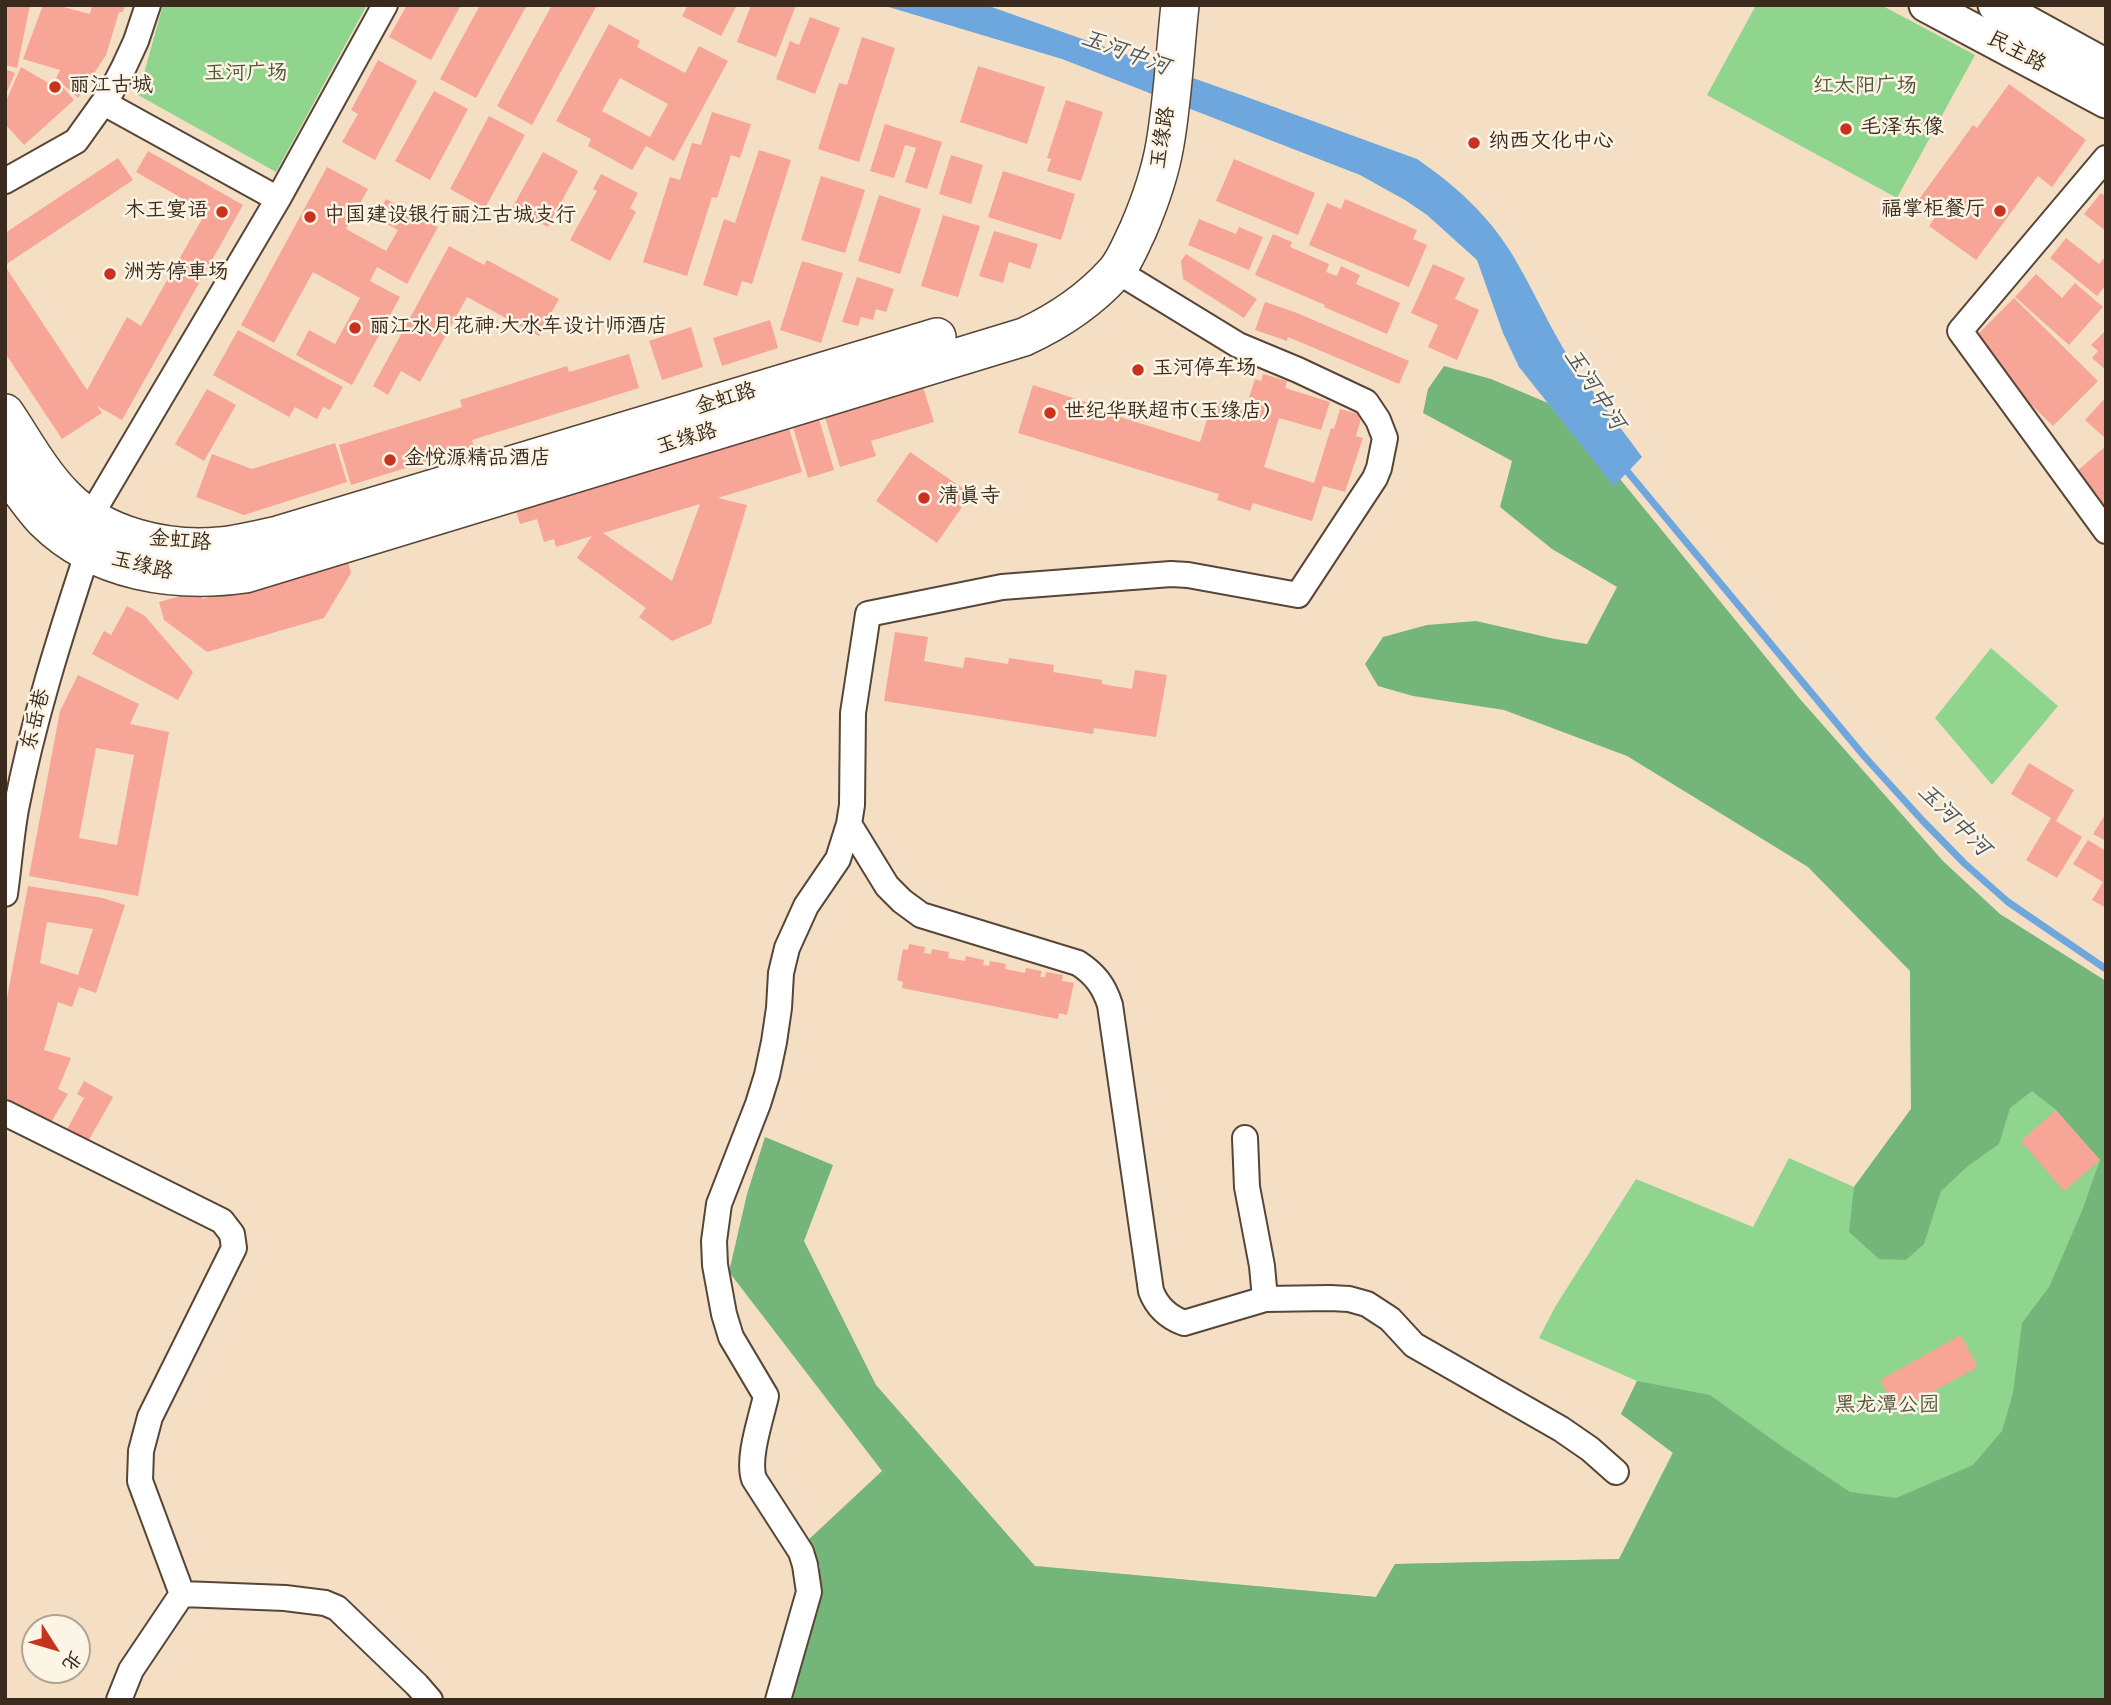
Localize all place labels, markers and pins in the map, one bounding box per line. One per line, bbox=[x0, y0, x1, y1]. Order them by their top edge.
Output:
place label: 丽江古城 bbox=[69, 74, 153, 100]
marker: 丽江古城 bbox=[47, 79, 63, 95]
place label: 毛泽东像 bbox=[1860, 116, 1944, 142]
marker: 毛泽东像 bbox=[1838, 121, 1854, 137]
place label: 纳西文化中心 bbox=[1488, 130, 1614, 156]
marker: 纳西文化中心 bbox=[1466, 135, 1482, 151]
place label: 福掌柜餐厅 bbox=[1881, 198, 1986, 224]
place label: 木王宴语 bbox=[124, 199, 208, 225]
marker: 福掌柜餐厅 bbox=[1992, 203, 2008, 219]
marker: 木王宴语 bbox=[214, 204, 230, 220]
place label: 中国建设银行丽江古城支行 bbox=[324, 204, 576, 230]
marker: 中国建设银行丽江古城支行 bbox=[302, 209, 318, 225]
place label: 洲芳停車场 bbox=[124, 261, 229, 287]
marker: 洲芳停車场 bbox=[102, 266, 118, 282]
place label: 丽江水月花神·大水车设计师酒店 bbox=[369, 315, 668, 341]
marker: 丽江水月花神·大水车设计师酒店 bbox=[347, 320, 363, 336]
place label: 玉河停车场 bbox=[1152, 357, 1257, 383]
marker: 玉河停车场 bbox=[1130, 362, 1146, 378]
place label: 世纪华联超市(玉缘店) bbox=[1064, 400, 1269, 426]
marker: 世纪华联超市(玉缘店) bbox=[1042, 405, 1058, 421]
place label: 金悦源精品酒店 bbox=[404, 447, 551, 473]
marker: 金悦源精品酒店 bbox=[382, 452, 398, 468]
place label: 清真寺 bbox=[938, 485, 1001, 511]
marker: 清真寺 bbox=[916, 490, 932, 506]

